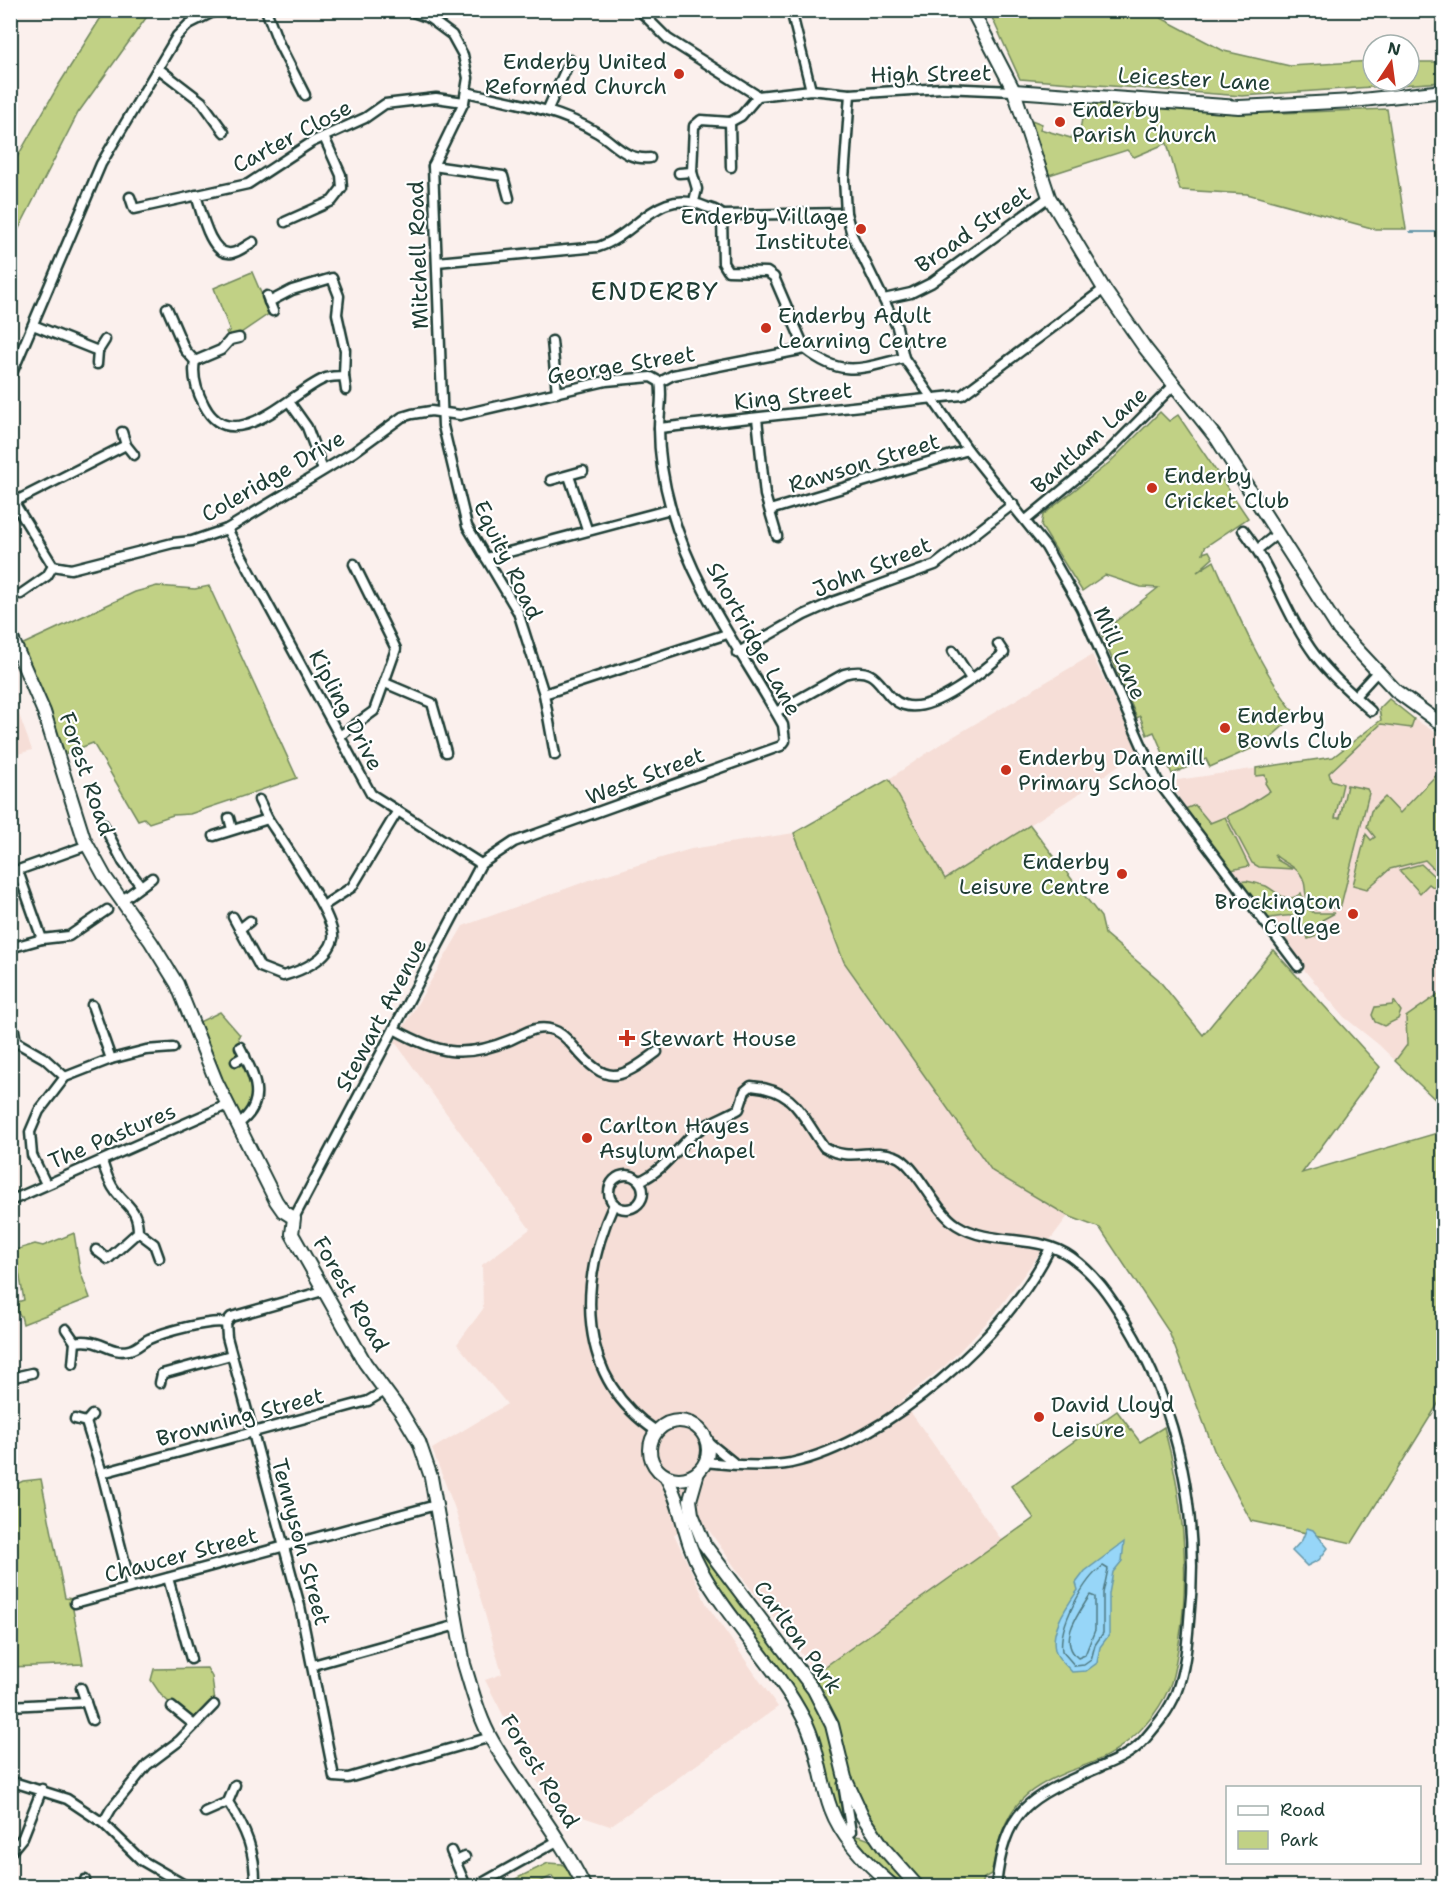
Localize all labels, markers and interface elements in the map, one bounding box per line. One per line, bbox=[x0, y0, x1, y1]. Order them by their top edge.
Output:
north arrow bbox=[1361, 33, 1421, 93]
text: N bbox=[1386, 37, 1403, 61]
place label: Enderby United Reformed Church bbox=[485, 47, 667, 101]
street label: High Street bbox=[870, 58, 992, 90]
street label: Leicester Lane bbox=[1117, 61, 1271, 97]
marker: Enderby United Reformed Church bbox=[672, 67, 686, 81]
street label: Carter Close bbox=[227, 92, 357, 180]
place label: Enderby Parish Church bbox=[1072, 95, 1217, 149]
marker: Enderby Parish Church bbox=[1053, 115, 1067, 129]
street label: Broad Street bbox=[909, 178, 1037, 280]
street label: Mitchell Road bbox=[401, 180, 435, 330]
place label: Enderby Village Institute bbox=[680, 202, 849, 256]
marker: Enderby Village Institute bbox=[854, 222, 868, 236]
district label: ENDERBY bbox=[590, 273, 720, 308]
place label: Enderby Adult Learning Centre bbox=[778, 301, 948, 355]
marker: Enderby Adult Learning Centre bbox=[759, 321, 773, 335]
street label: George Street bbox=[545, 339, 697, 391]
street label: King Street bbox=[732, 375, 854, 417]
street label: Bantlam Lane bbox=[1025, 380, 1153, 500]
street label: Coleridge Drive bbox=[196, 423, 350, 529]
street label: Rawson Street bbox=[785, 426, 943, 500]
place label: Enderby Cricket Club bbox=[1164, 461, 1289, 515]
marker: Enderby Cricket Club bbox=[1145, 481, 1159, 495]
street label: Equity Road bbox=[467, 496, 549, 625]
street label: John Street bbox=[808, 530, 936, 604]
street label: Shortridge Lane bbox=[700, 557, 808, 721]
street label: Mill Lane bbox=[1087, 602, 1153, 704]
street label: Kipling Drive bbox=[302, 644, 390, 776]
place label: Enderby Bowls Club bbox=[1237, 701, 1353, 755]
street label: Forest Road bbox=[52, 708, 122, 840]
marker: Enderby Bowls Club bbox=[1218, 721, 1232, 735]
street label: West Street bbox=[582, 740, 708, 812]
place label: Enderby Danemill Primary School bbox=[1018, 743, 1205, 797]
marker: Enderby Danemill Primary School bbox=[999, 763, 1013, 777]
place label: Enderby Leisure Centre bbox=[959, 847, 1110, 901]
marker: Enderby Leisure Centre bbox=[1115, 867, 1129, 881]
place label: Brockington College bbox=[1215, 887, 1341, 941]
marker: Brockington College bbox=[1346, 907, 1360, 921]
street label: Stewart Avenue bbox=[328, 933, 434, 1097]
place label: Stewart House bbox=[640, 1024, 797, 1053]
marker: Stewart House bbox=[618, 1029, 636, 1047]
street label: The Pastures bbox=[44, 1096, 180, 1176]
place label: Carlton Hayes Asylum Chapel bbox=[599, 1111, 755, 1165]
marker: Carlton Hayes Asylum Chapel bbox=[580, 1131, 594, 1145]
street label: Forest Road bbox=[306, 1231, 396, 1357]
street label: Browning Street bbox=[153, 1381, 327, 1453]
place label: David Lloyd Leisure bbox=[1051, 1390, 1175, 1444]
marker: David Lloyd Leisure bbox=[1032, 1410, 1046, 1424]
street label: Tennyson Street bbox=[265, 1455, 337, 1629]
street label: Chaucer Street bbox=[101, 1521, 261, 1589]
street label: Carlton Park bbox=[747, 1575, 849, 1699]
street label: Forest Road bbox=[494, 1709, 586, 1833]
legend bbox=[1226, 1786, 1421, 1864]
text: Road bbox=[1280, 1798, 1325, 1822]
text: Park bbox=[1280, 1828, 1319, 1852]

